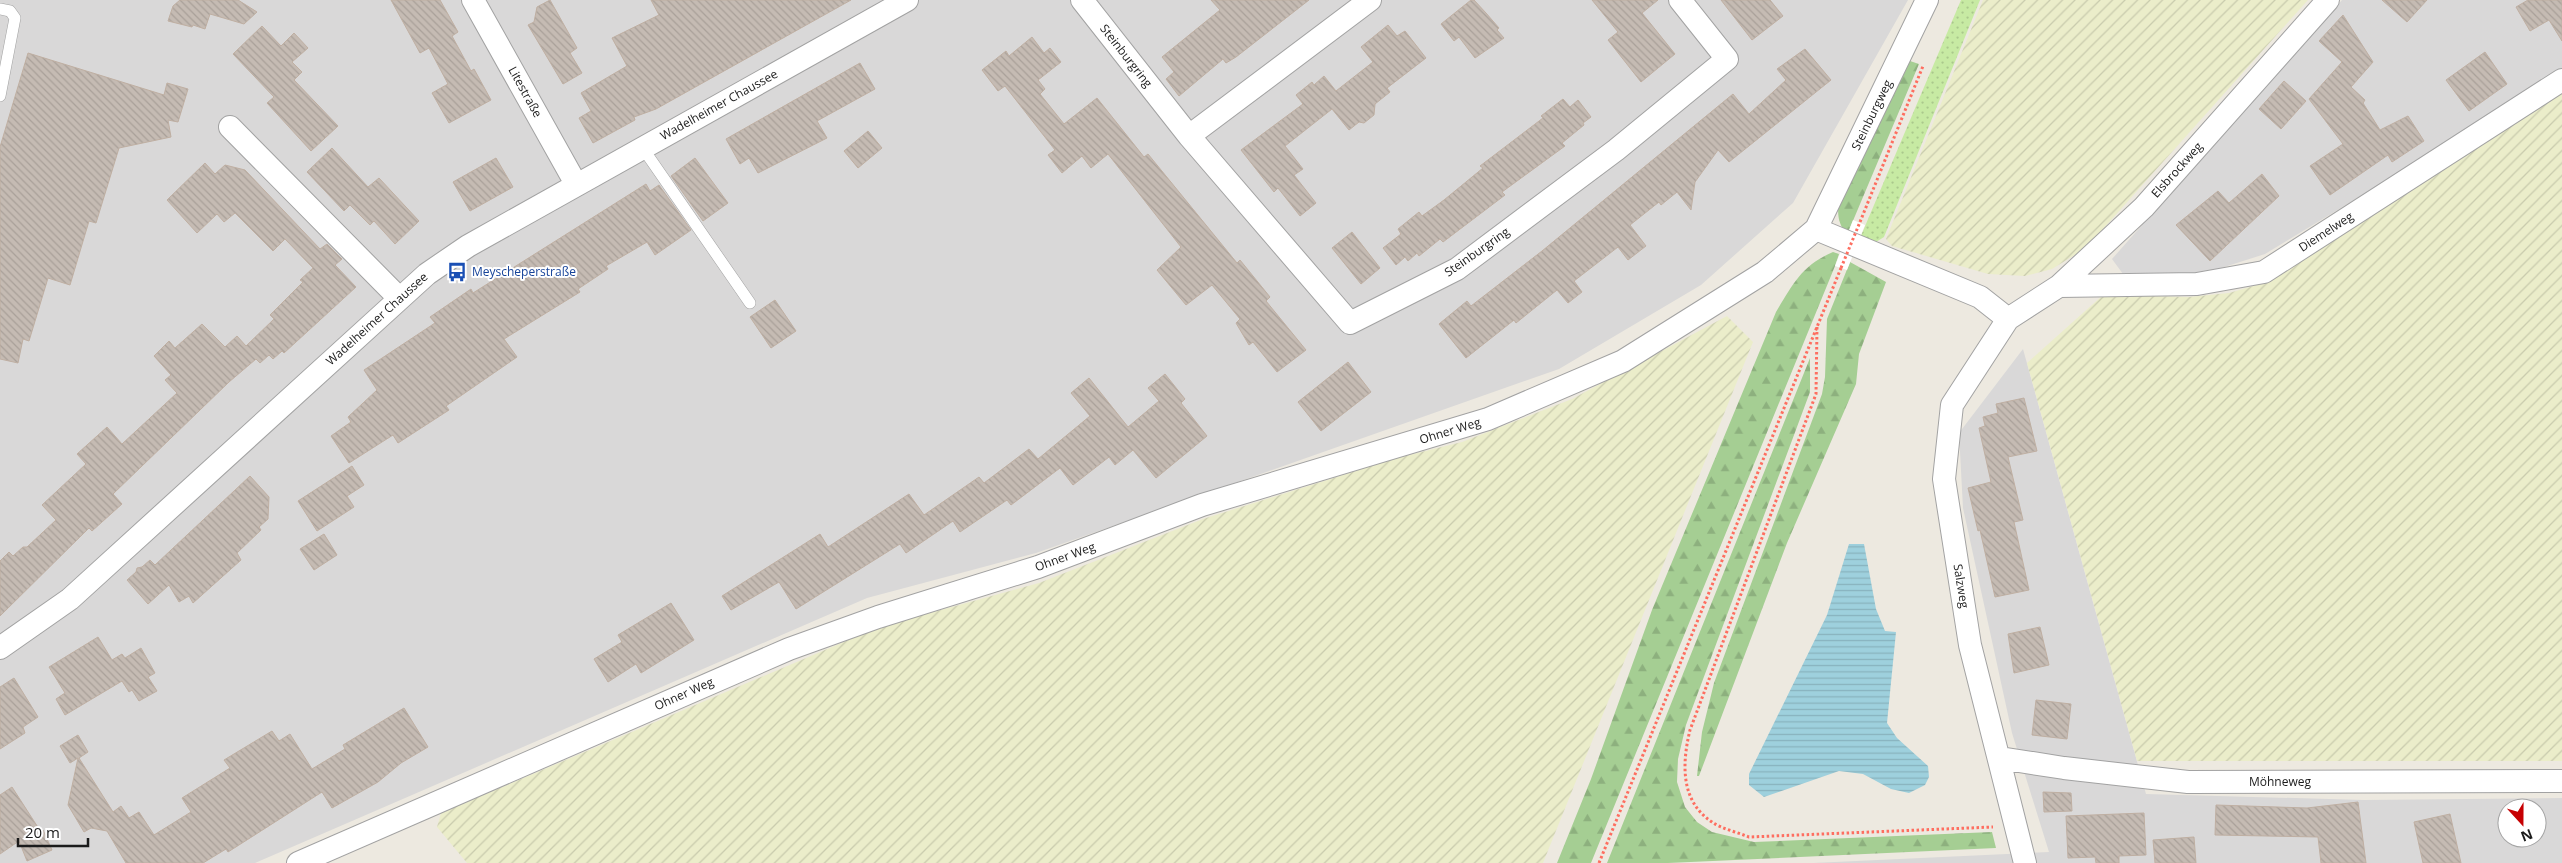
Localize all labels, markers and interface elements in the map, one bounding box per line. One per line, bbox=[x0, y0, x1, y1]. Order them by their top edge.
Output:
street label: Steinburgring bbox=[1096, 21, 1157, 91]
street label: Litestraße bbox=[504, 63, 547, 121]
street label: Wadelheimer Chaussee bbox=[657, 65, 781, 144]
street label: Steinburgweg bbox=[1847, 76, 1896, 153]
street label: Elsbrockweg bbox=[2147, 138, 2207, 201]
street label: Diemelweg bbox=[2295, 207, 2357, 256]
street label: Steinburgring bbox=[1441, 223, 1513, 280]
bus stop icon: Meyscheperstraße bbox=[446, 261, 468, 283]
place label: Meyscheperstraße bbox=[472, 263, 576, 280]
street label: Wadelheimer Chaussee bbox=[322, 268, 431, 369]
street label: Ohner Weg bbox=[1417, 413, 1483, 448]
street label: Ohner Weg bbox=[1032, 538, 1098, 575]
street label: Salzweg bbox=[1950, 563, 1973, 610]
street label: Ohner Weg bbox=[651, 673, 717, 714]
street label: Möhneweg bbox=[2249, 773, 2311, 790]
north arrow bbox=[2497, 798, 2547, 848]
scale bar bbox=[18, 816, 88, 848]
text: 20 m bbox=[25, 822, 60, 842]
text: N bbox=[2518, 825, 2536, 847]

